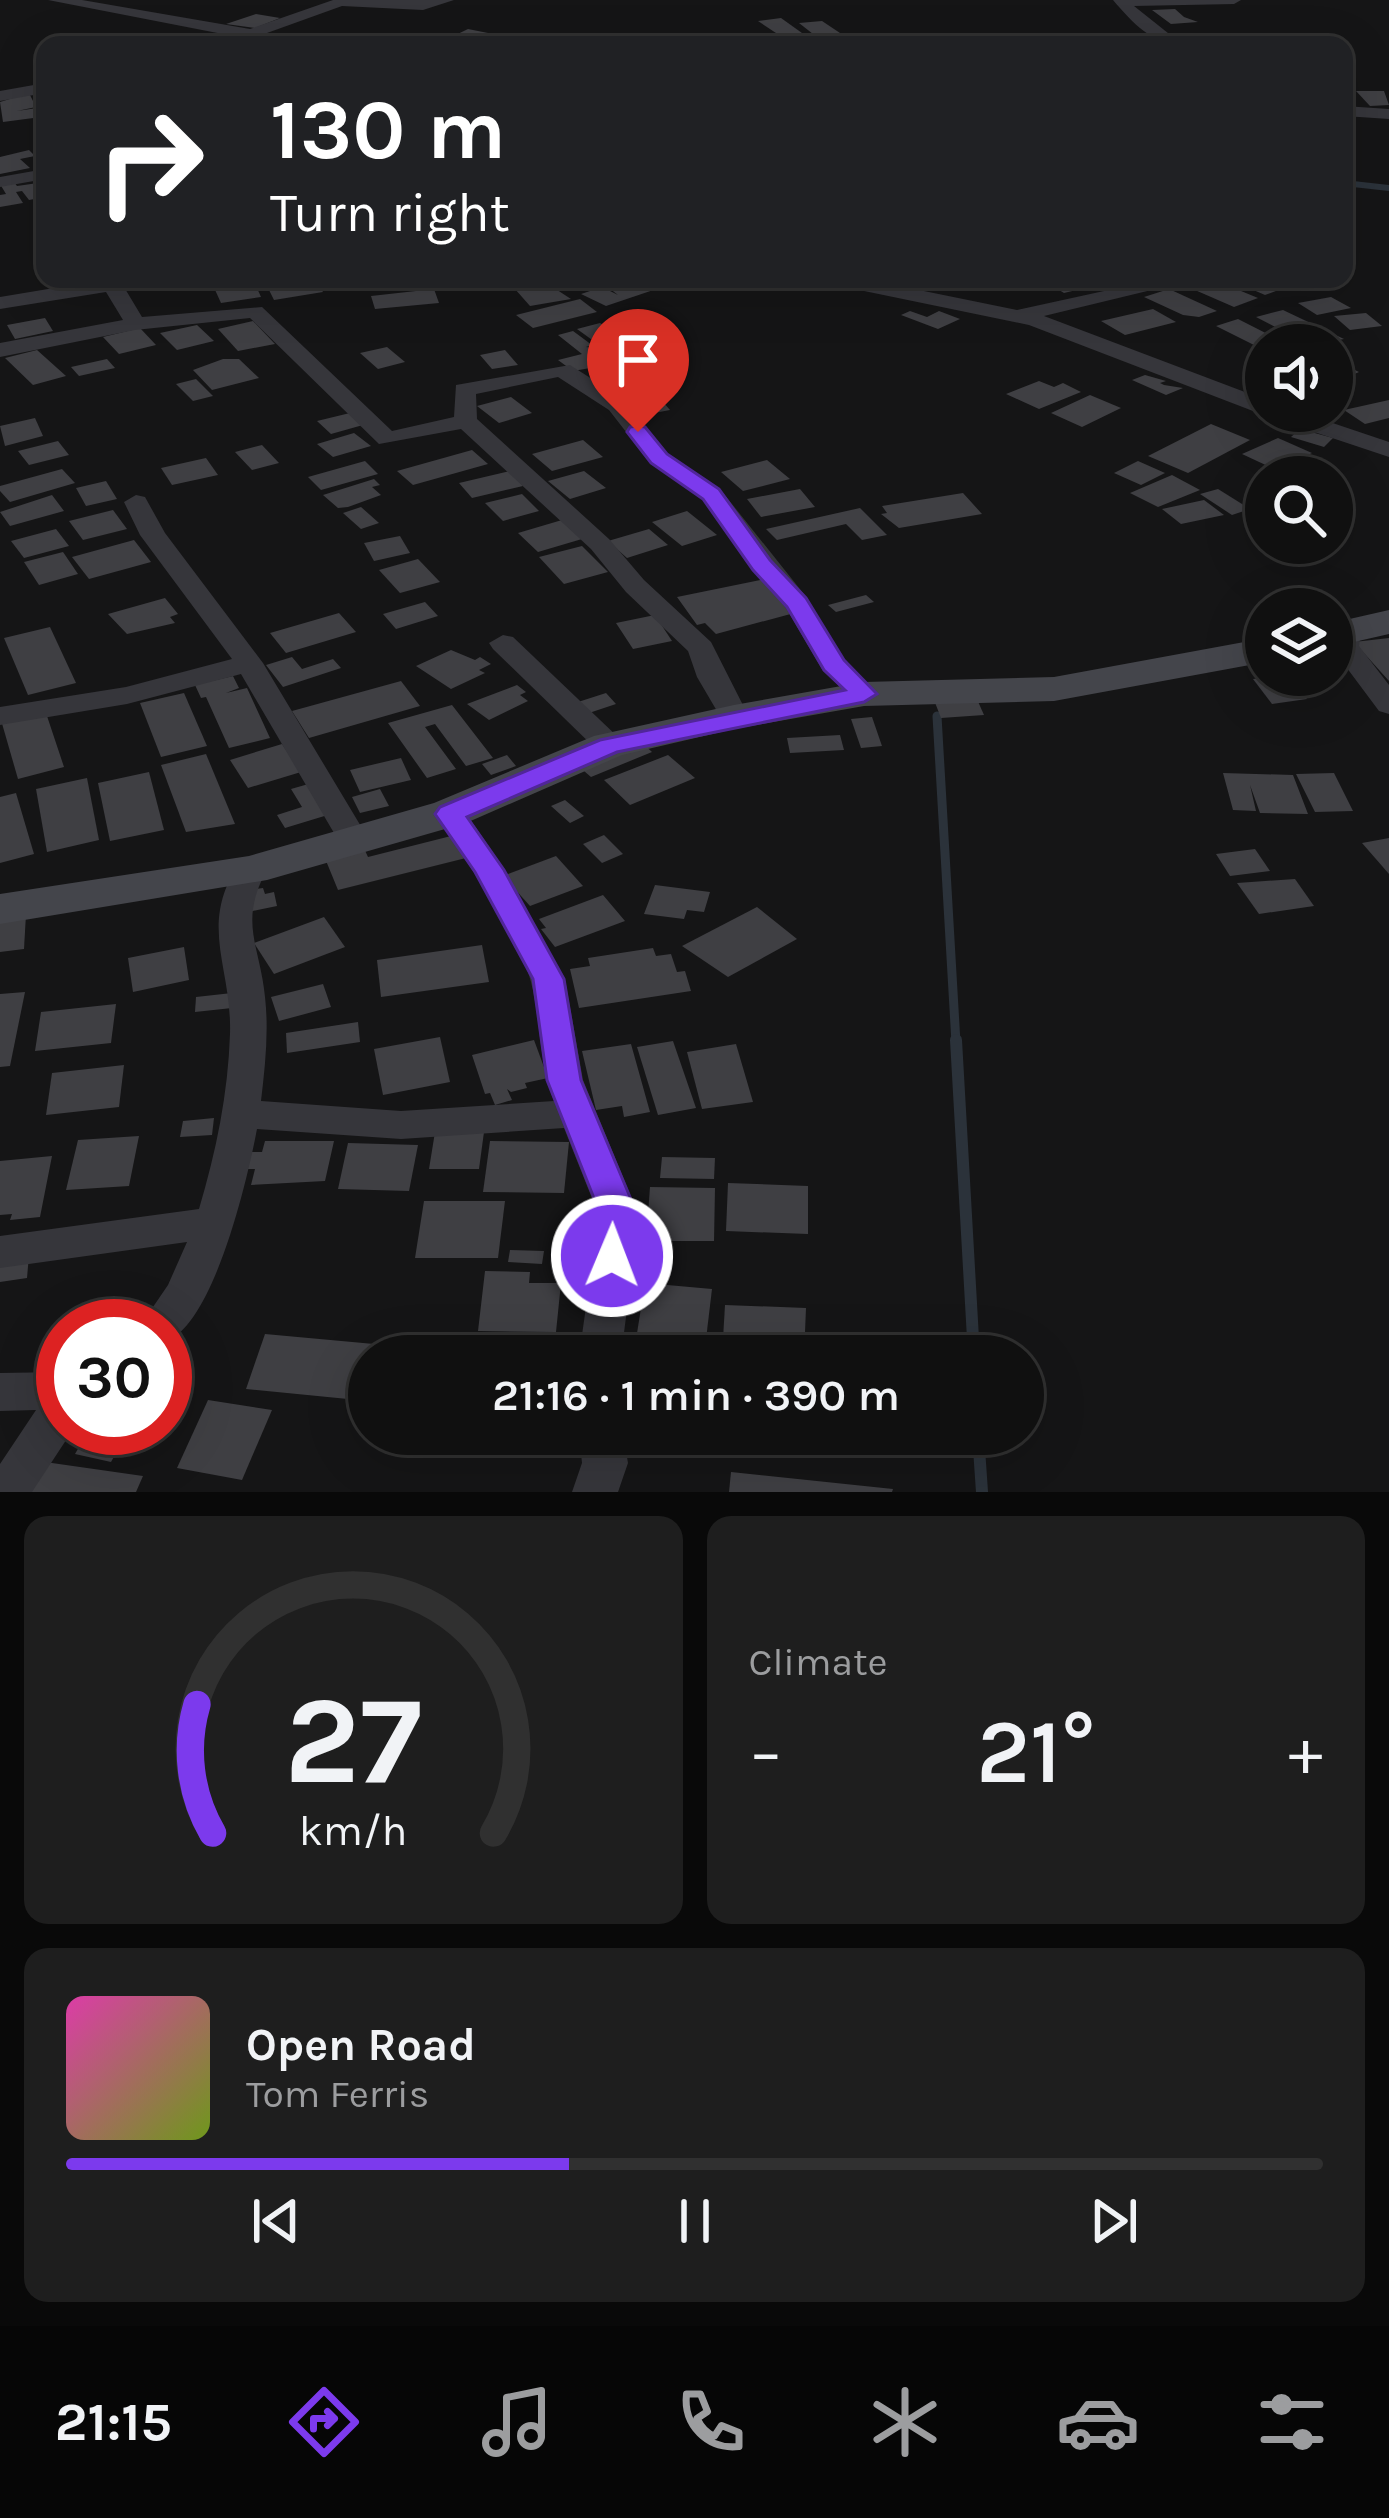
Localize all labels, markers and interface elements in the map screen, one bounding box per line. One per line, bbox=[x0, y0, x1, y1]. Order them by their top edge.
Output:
text: 130 m bbox=[270, 81, 506, 179]
icon: right bbox=[72, 84, 228, 240]
text: Turn right bbox=[270, 181, 510, 245]
pin bbox=[587, 309, 689, 432]
map controls bbox=[1245, 324, 1353, 696]
button: sound bbox=[1245, 324, 1353, 432]
icon: arrive bbox=[605, 327, 671, 393]
button: search bbox=[1245, 456, 1353, 564]
button: layers bbox=[1245, 588, 1353, 696]
position arrow bbox=[549, 1193, 675, 1319]
speed limit sign: 30 bbox=[36, 1299, 192, 1455]
text: 21:16 · 1 min · 390 m bbox=[492, 1369, 900, 1421]
text: Climate bbox=[749, 1639, 888, 1685]
text: 27 bbox=[284, 1668, 422, 1813]
text: 21° bbox=[976, 1699, 1095, 1805]
text: − bbox=[749, 1713, 783, 1791]
text: + bbox=[1288, 1713, 1323, 1791]
text: km/h bbox=[299, 1806, 408, 1856]
text: Open Road bbox=[246, 2019, 476, 2071]
text: Tom Ferris bbox=[246, 2071, 429, 2117]
icon: previous bbox=[243, 2188, 309, 2254]
icon: pause bbox=[662, 2188, 728, 2254]
icon: next bbox=[1081, 2188, 1147, 2254]
icon: directions bbox=[282, 2380, 366, 2464]
icon: music bbox=[475, 2380, 559, 2464]
icon: phone bbox=[669, 2380, 753, 2464]
icon: climate bbox=[863, 2380, 947, 2464]
icon: car bbox=[1056, 2380, 1140, 2464]
icon: filters bbox=[1250, 2380, 1334, 2464]
text: 21:15 bbox=[55, 2390, 172, 2454]

